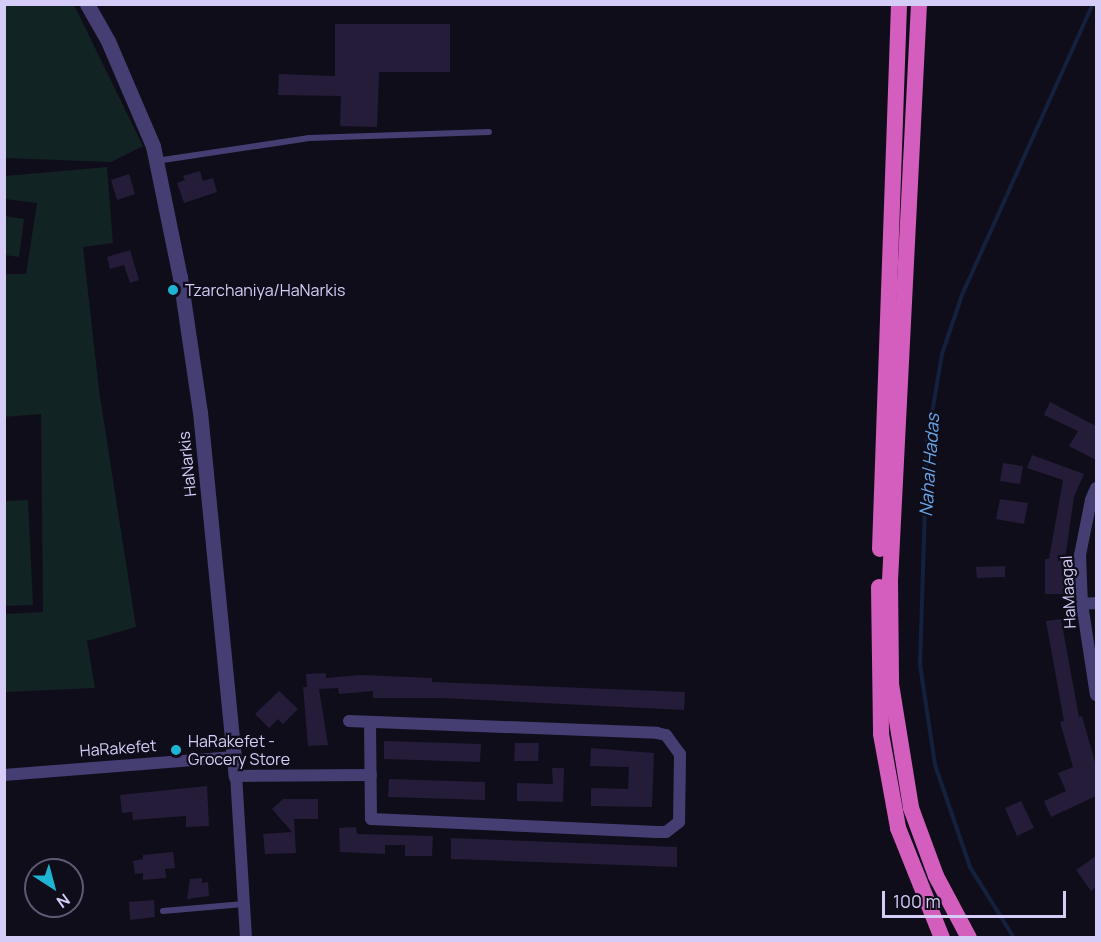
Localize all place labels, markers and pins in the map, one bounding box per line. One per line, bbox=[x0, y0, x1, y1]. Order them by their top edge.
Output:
place label: Tzarchaniya/HaNarkis bbox=[185, 280, 345, 300]
marker: Tzarchaniya/HaNarkis bbox=[166, 283, 180, 297]
place label: HaRakefet - Grocery Store bbox=[188, 731, 290, 769]
marker: HaRakefet - Grocery Store bbox=[169, 743, 183, 757]

